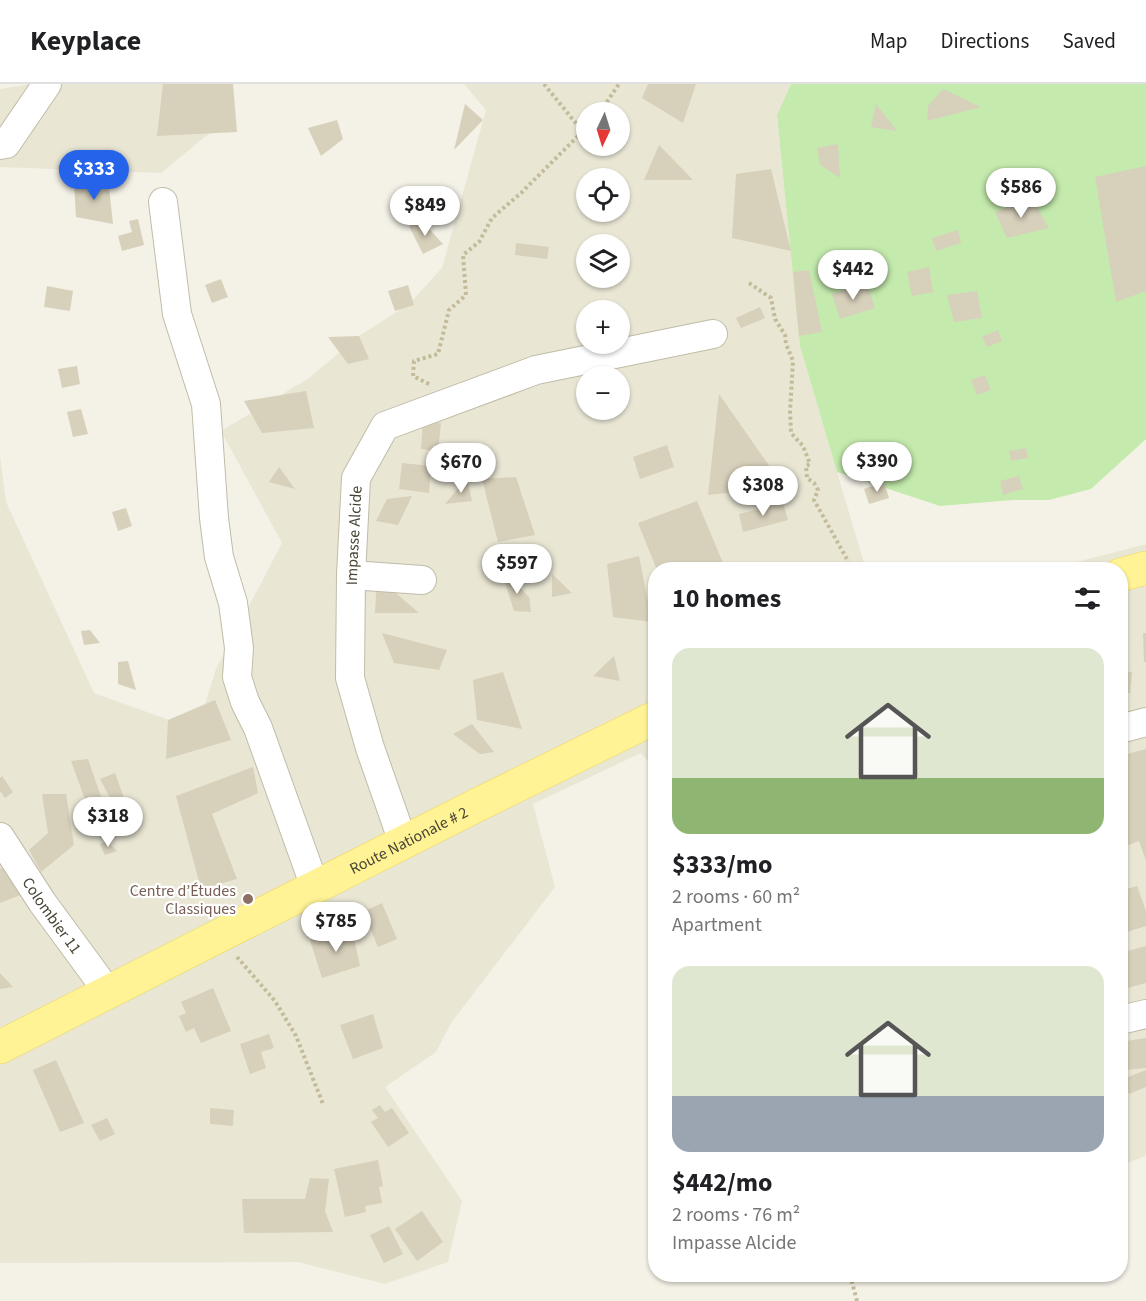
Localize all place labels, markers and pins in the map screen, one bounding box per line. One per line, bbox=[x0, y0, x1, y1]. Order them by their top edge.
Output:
pin: $333 bbox=[58, 150, 130, 201]
pin: $586 bbox=[985, 168, 1057, 219]
pin: $849 bbox=[389, 186, 461, 237]
pin: $442 bbox=[817, 250, 889, 301]
pin: $390 bbox=[841, 442, 913, 493]
pin: $670 bbox=[425, 443, 497, 494]
pin: $308 bbox=[727, 466, 799, 517]
pin: $597 bbox=[481, 544, 553, 595]
pin: $318 bbox=[72, 797, 144, 848]
place label: Centre d’Études Classiques bbox=[130, 880, 236, 920]
marker: Centre d’Études Classiques bbox=[241, 892, 255, 906]
pin: $785 bbox=[300, 902, 372, 953]

